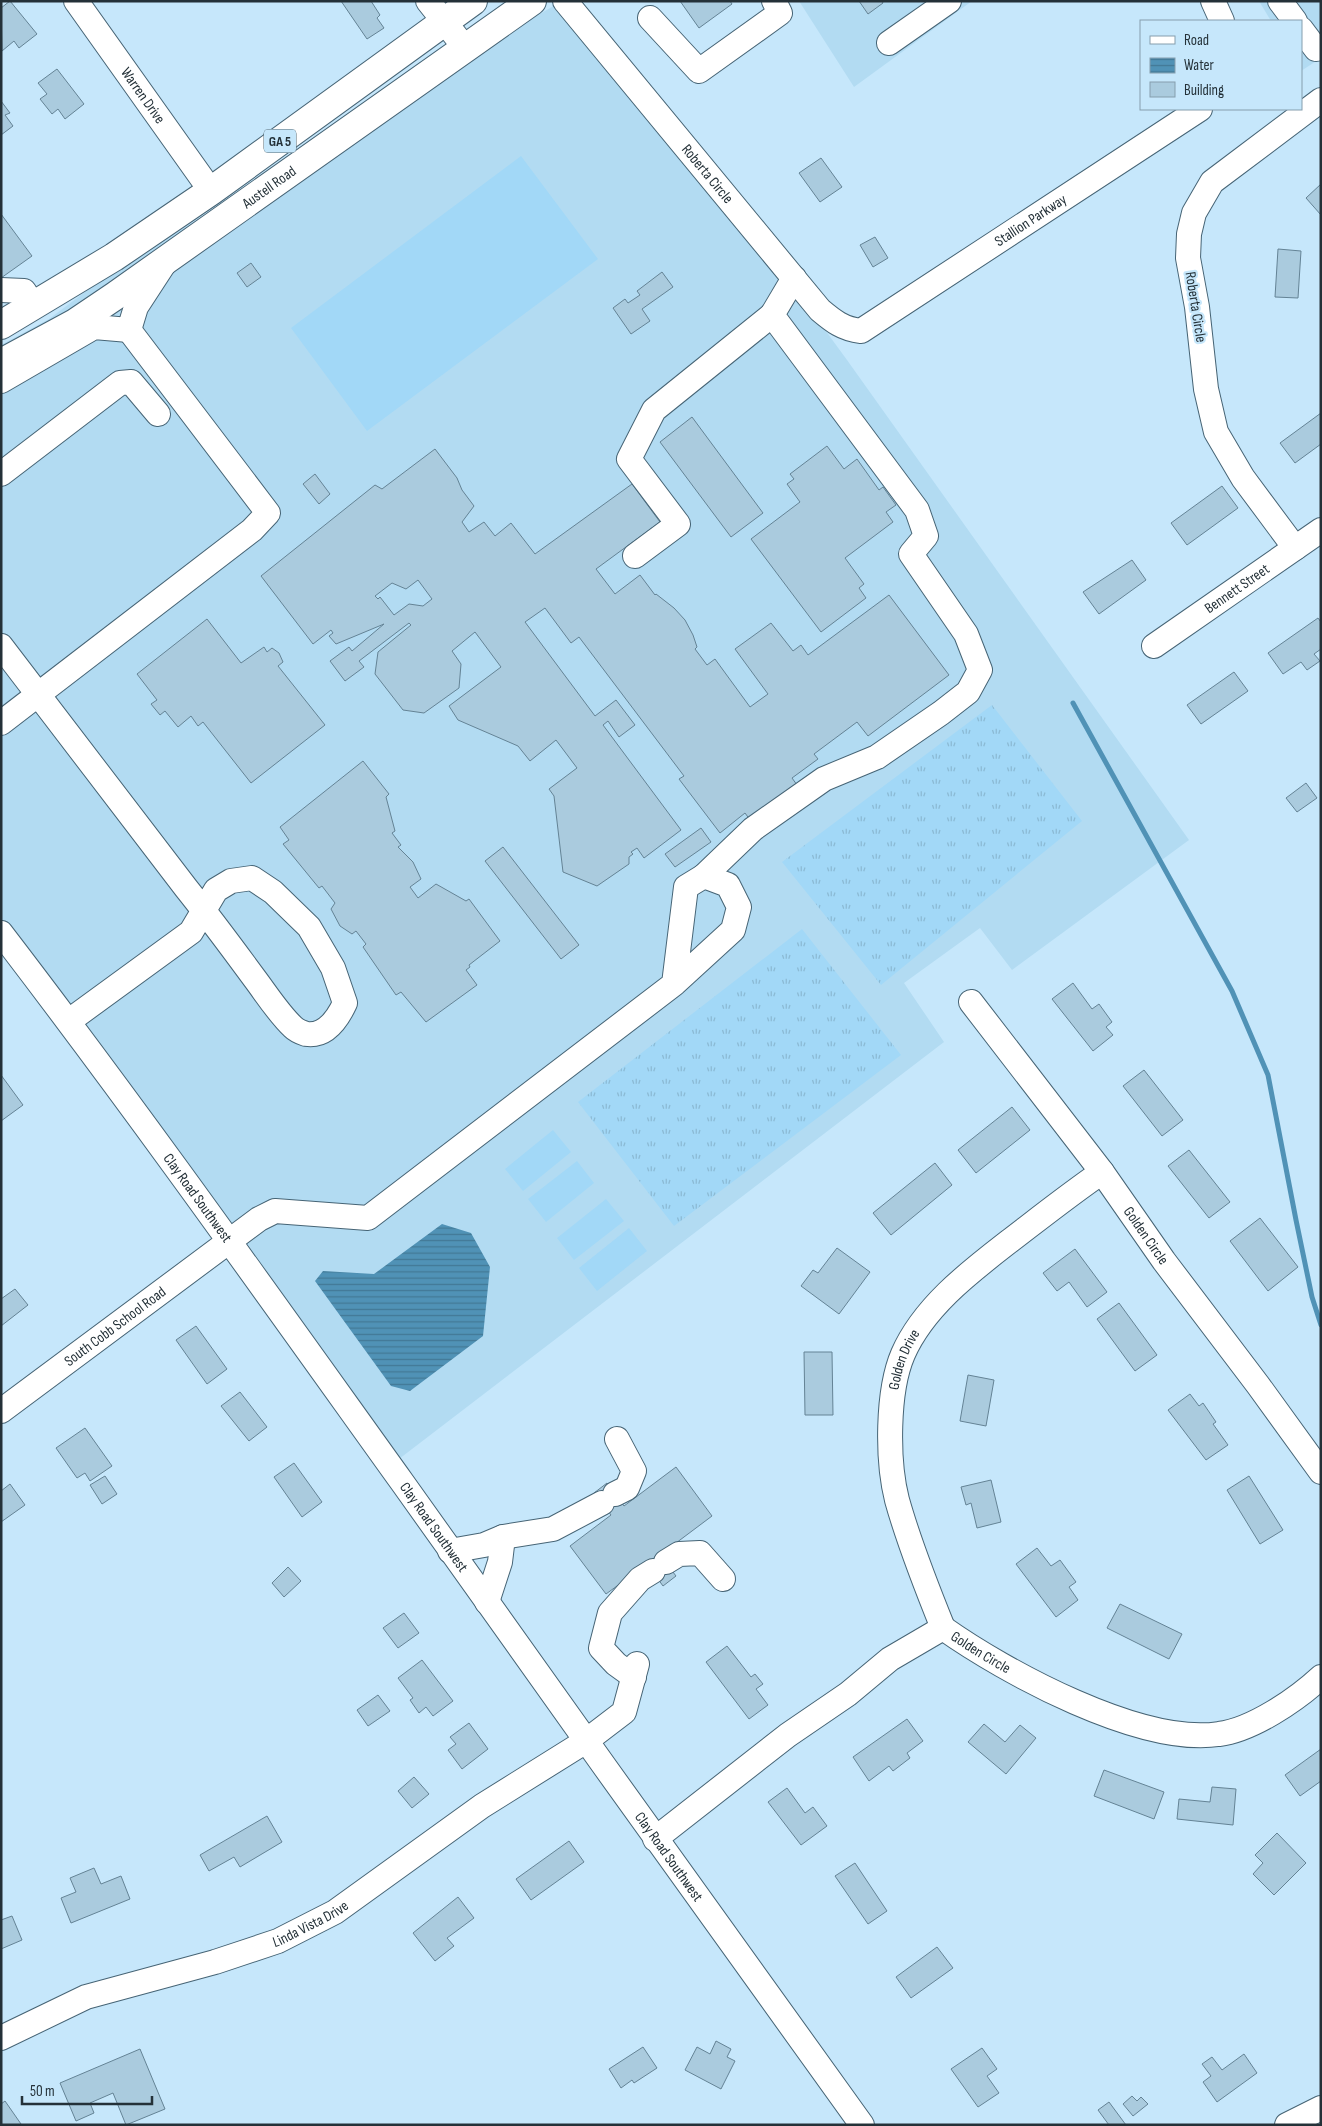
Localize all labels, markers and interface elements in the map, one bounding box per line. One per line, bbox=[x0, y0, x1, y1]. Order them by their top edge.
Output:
legend bbox=[1140, 20, 1302, 110]
text: Road bbox=[1184, 31, 1209, 50]
text: Water bbox=[1184, 56, 1215, 75]
street label: Warren Drive bbox=[116, 64, 169, 128]
text: Building bbox=[1184, 81, 1224, 100]
road number: GA 5 bbox=[264, 130, 296, 152]
street label: Roberta Circle bbox=[677, 140, 737, 208]
street label: Austell Road bbox=[238, 162, 300, 214]
street label: Stallion Parkway bbox=[991, 190, 1070, 251]
street label: Roberta Circle bbox=[1181, 270, 1210, 344]
street label: Bennett Street bbox=[1201, 559, 1274, 618]
street label: Clay Road Southwest bbox=[159, 1150, 236, 1247]
street label: Golden Circle bbox=[1119, 1203, 1173, 1269]
street label: South Cobb School Road bbox=[61, 1283, 170, 1371]
street label: Golden Drive bbox=[885, 1326, 924, 1391]
street label: Clay Road Southwest bbox=[395, 1479, 472, 1576]
street label: Golden Circle bbox=[947, 1627, 1014, 1678]
street label: Clay Road Southwest bbox=[630, 1809, 707, 1906]
street label: Linda Vista Drive bbox=[270, 1896, 352, 1952]
scale bar bbox=[22, 2074, 152, 2106]
text: 50 m bbox=[30, 2082, 55, 2101]

